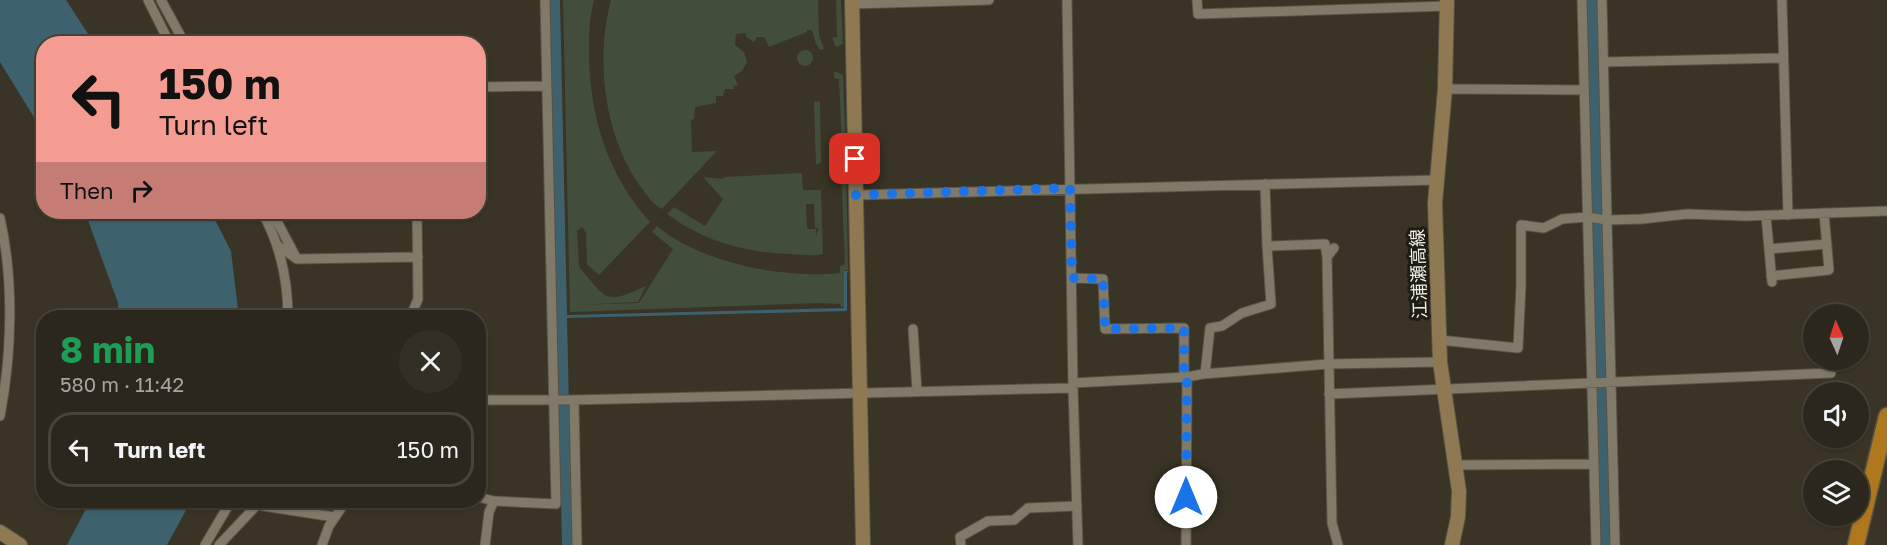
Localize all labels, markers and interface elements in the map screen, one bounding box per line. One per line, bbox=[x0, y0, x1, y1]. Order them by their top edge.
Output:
text: 150 m bbox=[159, 58, 281, 108]
icon: left bbox=[60, 60, 138, 138]
text: Turn left bbox=[159, 109, 268, 141]
pin bbox=[829, 133, 880, 184]
icon: arrive bbox=[838, 142, 871, 175]
icon: right bbox=[125, 174, 158, 207]
text: Then bbox=[60, 177, 113, 204]
street label: 江浦瀬高線 bbox=[1405, 229, 1431, 319]
north arrow bbox=[1803, 304, 1869, 370]
map controls bbox=[1803, 304, 1869, 526]
text: 8 min bbox=[60, 328, 155, 371]
button: close bbox=[399, 330, 462, 393]
text: 580 m · 11:42 bbox=[60, 372, 184, 396]
button: sound bbox=[1803, 382, 1869, 448]
icon: left bbox=[63, 433, 96, 466]
text: Turn left bbox=[114, 436, 205, 463]
text: 150 m bbox=[397, 436, 459, 463]
button: layers bbox=[1803, 460, 1869, 526]
position arrow bbox=[1154, 465, 1218, 529]

